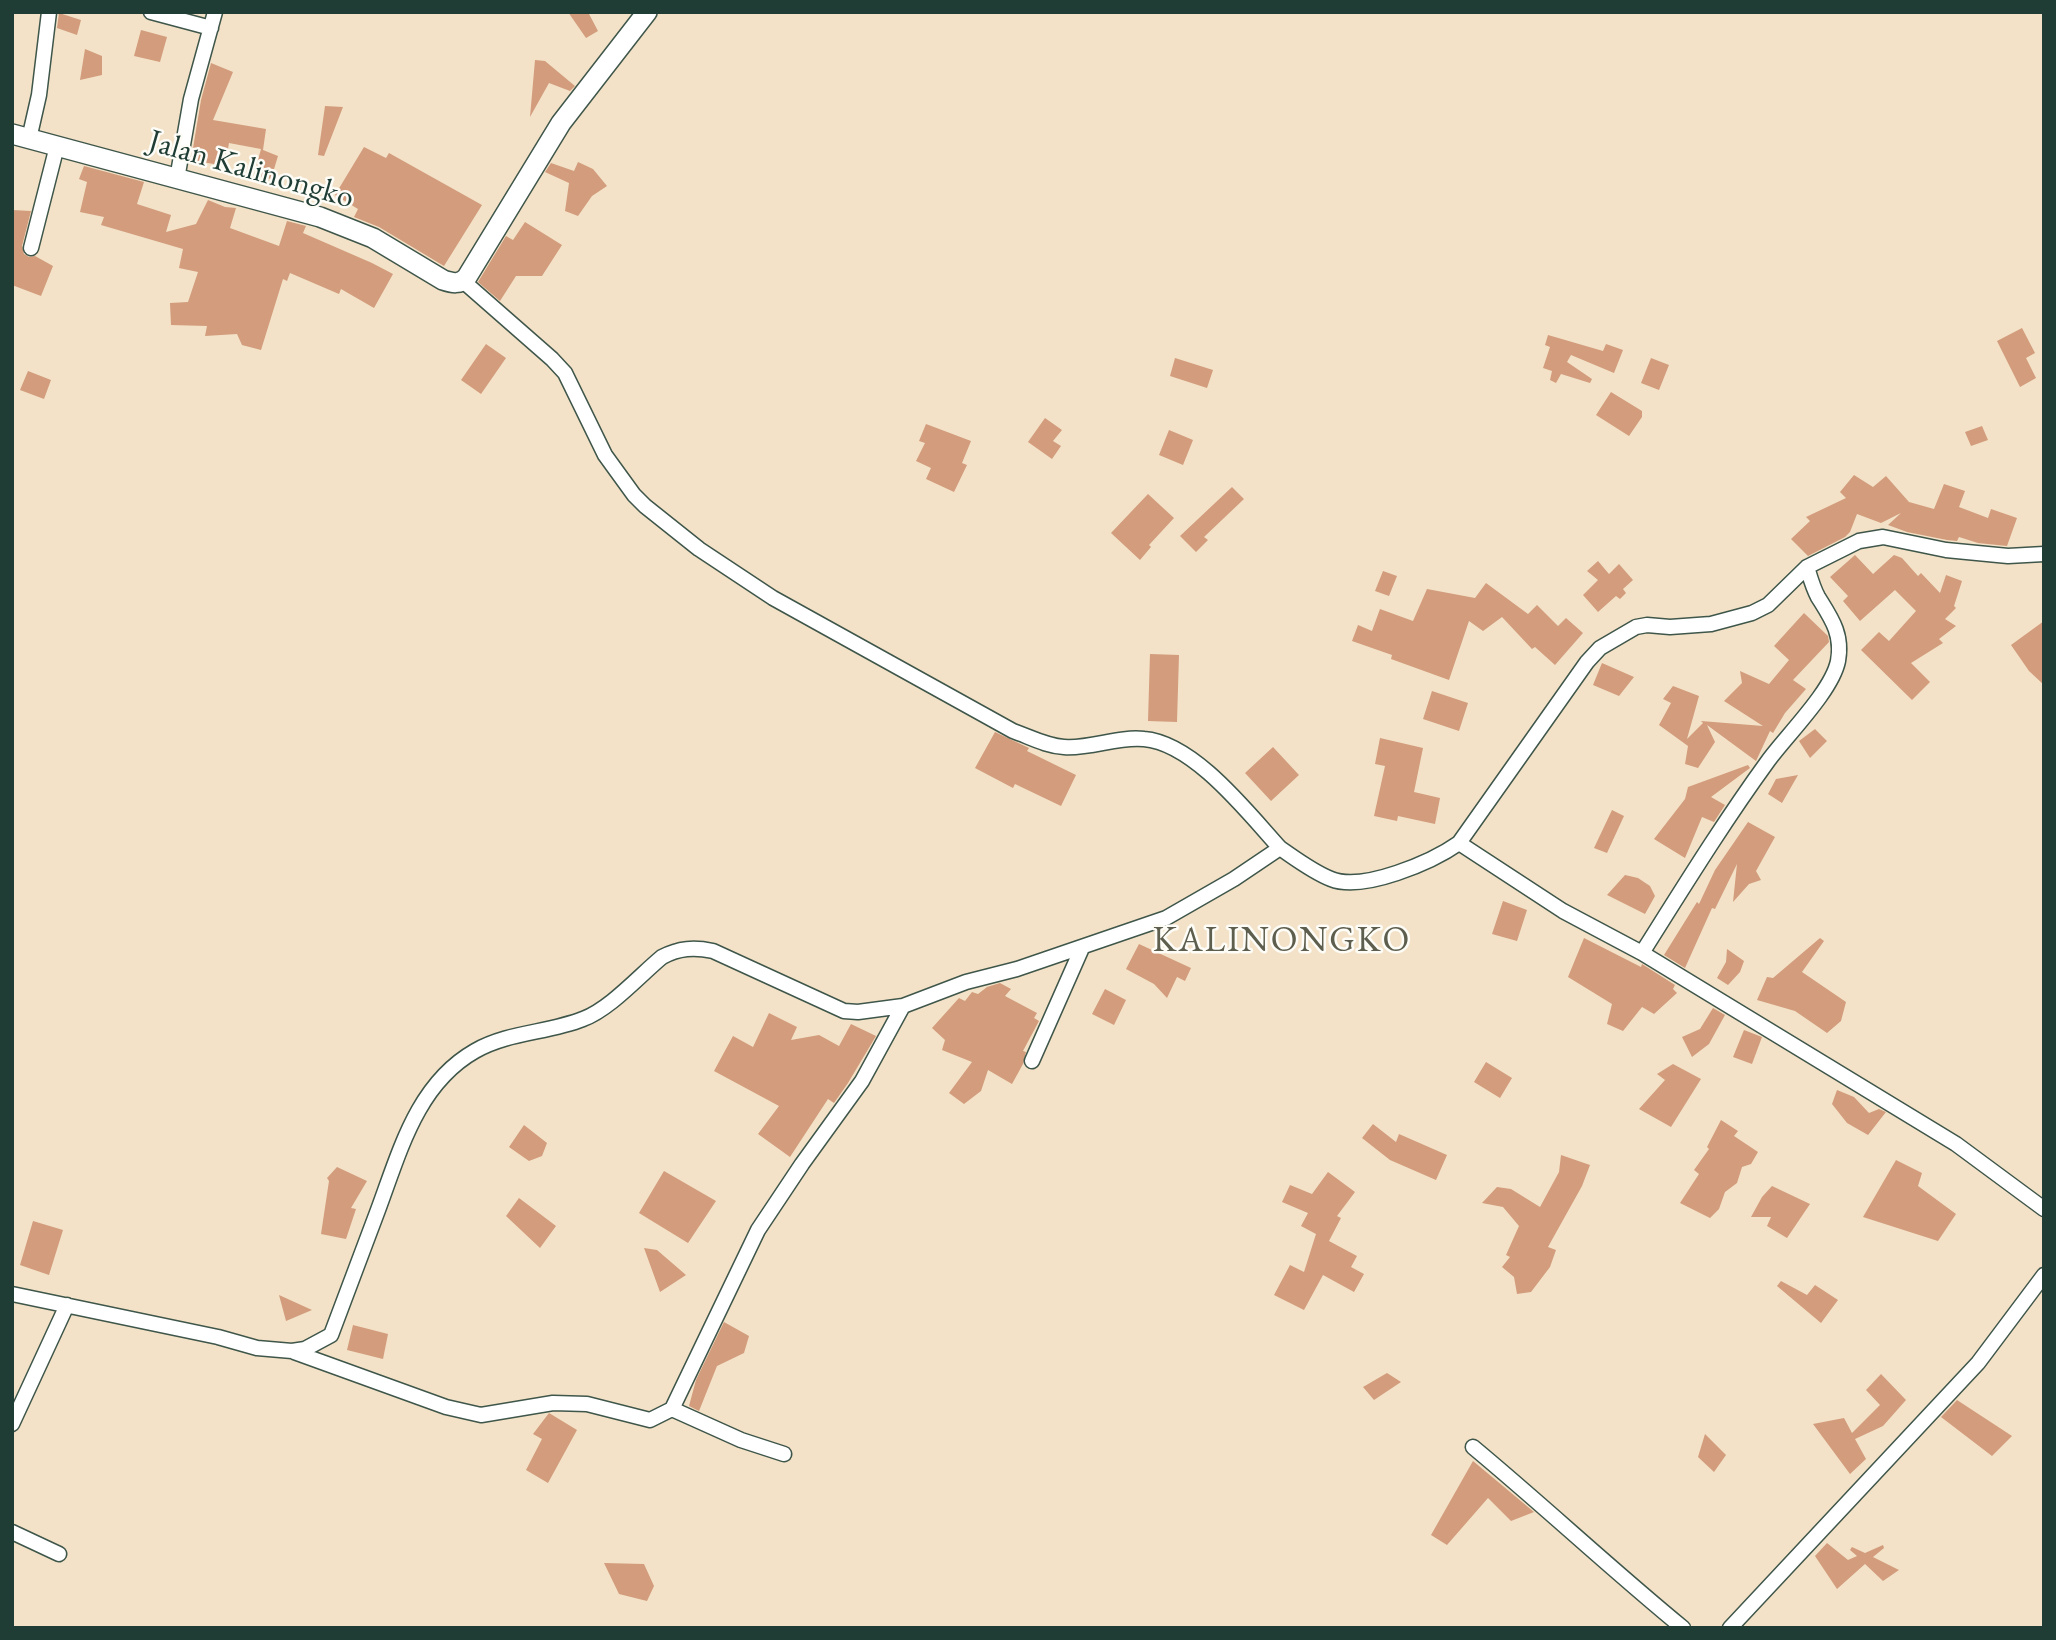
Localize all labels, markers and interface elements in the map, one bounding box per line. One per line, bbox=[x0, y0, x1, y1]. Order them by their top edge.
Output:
street label: Jalan Kalinongko bbox=[144, 122, 358, 218]
district label: KALINONGKO bbox=[1154, 920, 1410, 962]

